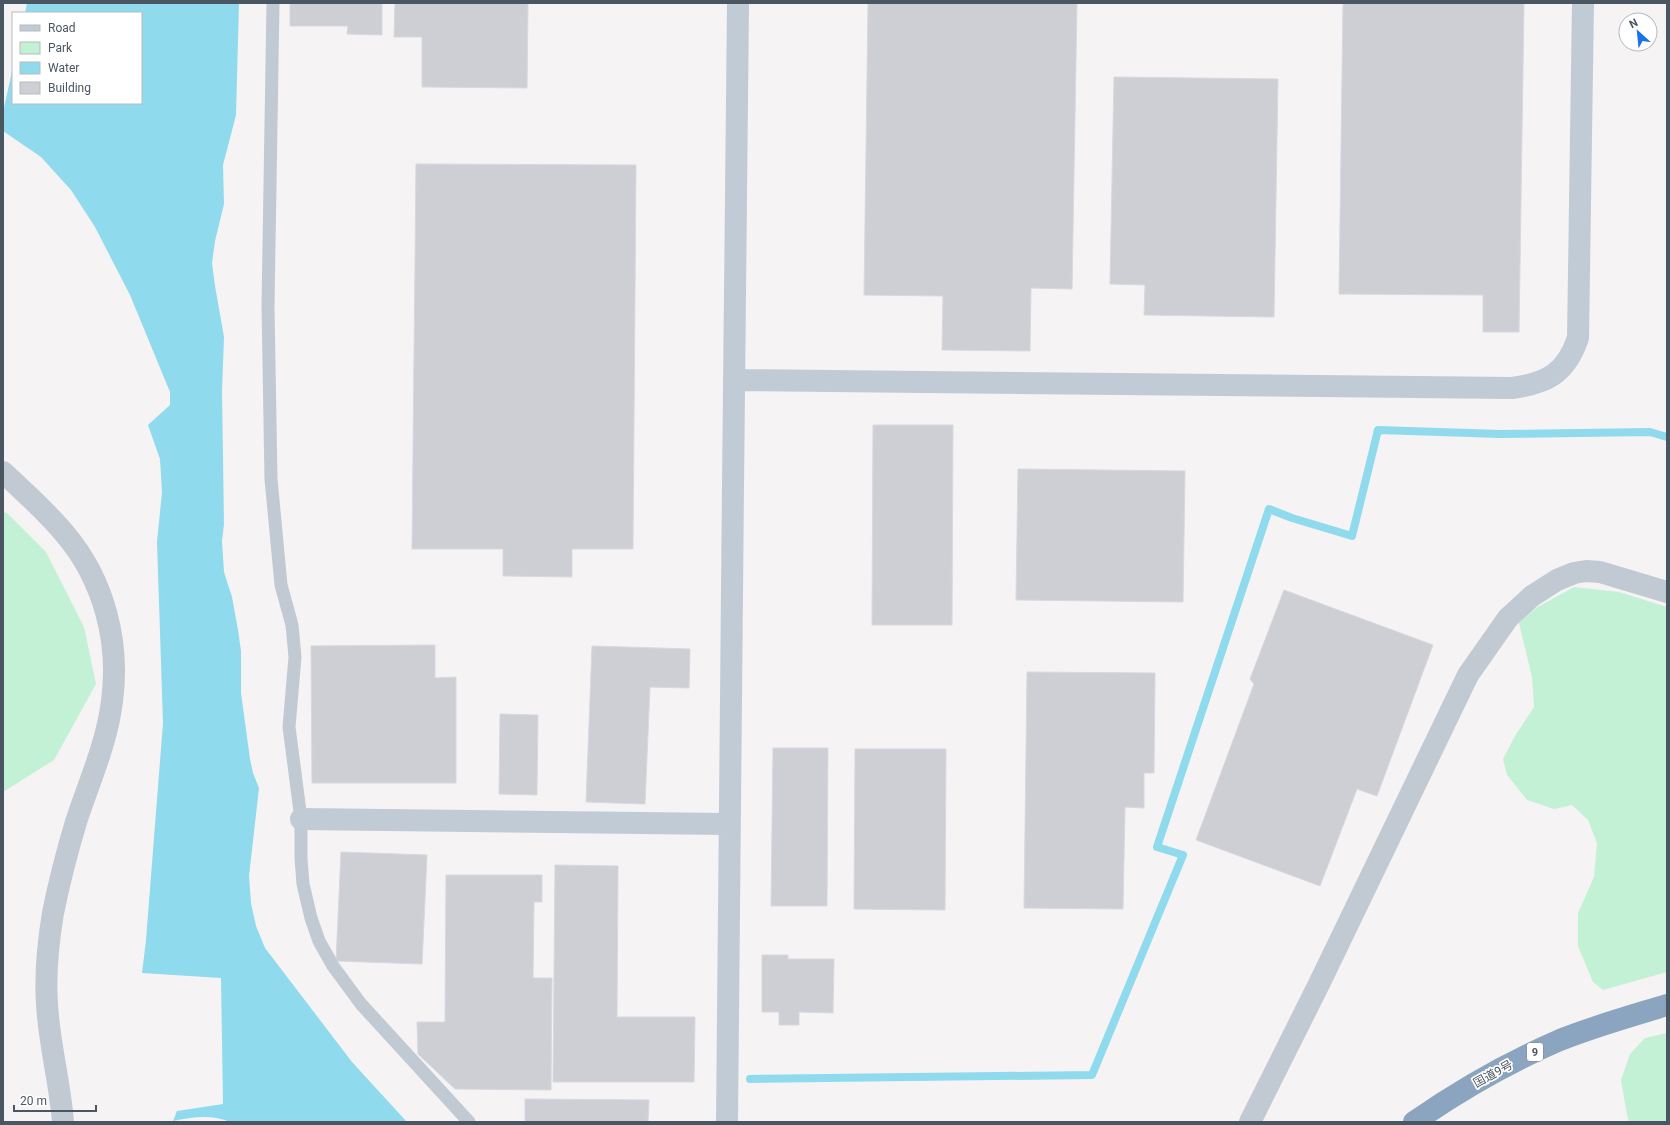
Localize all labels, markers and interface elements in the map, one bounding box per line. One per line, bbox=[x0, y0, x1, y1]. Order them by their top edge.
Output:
legend bbox=[12, 12, 142, 104]
north arrow bbox=[1618, 12, 1658, 52]
text: N bbox=[1627, 16, 1640, 31]
text: Road bbox=[48, 21, 76, 35]
text: Park bbox=[48, 41, 73, 55]
text: Water bbox=[48, 61, 79, 75]
text: Building bbox=[48, 81, 91, 95]
road number: 9 bbox=[1527, 1043, 1543, 1061]
street label: 国道9号 bbox=[1471, 1058, 1515, 1090]
scale bar bbox=[14, 1087, 96, 1113]
text: 20 m bbox=[20, 1094, 47, 1108]

